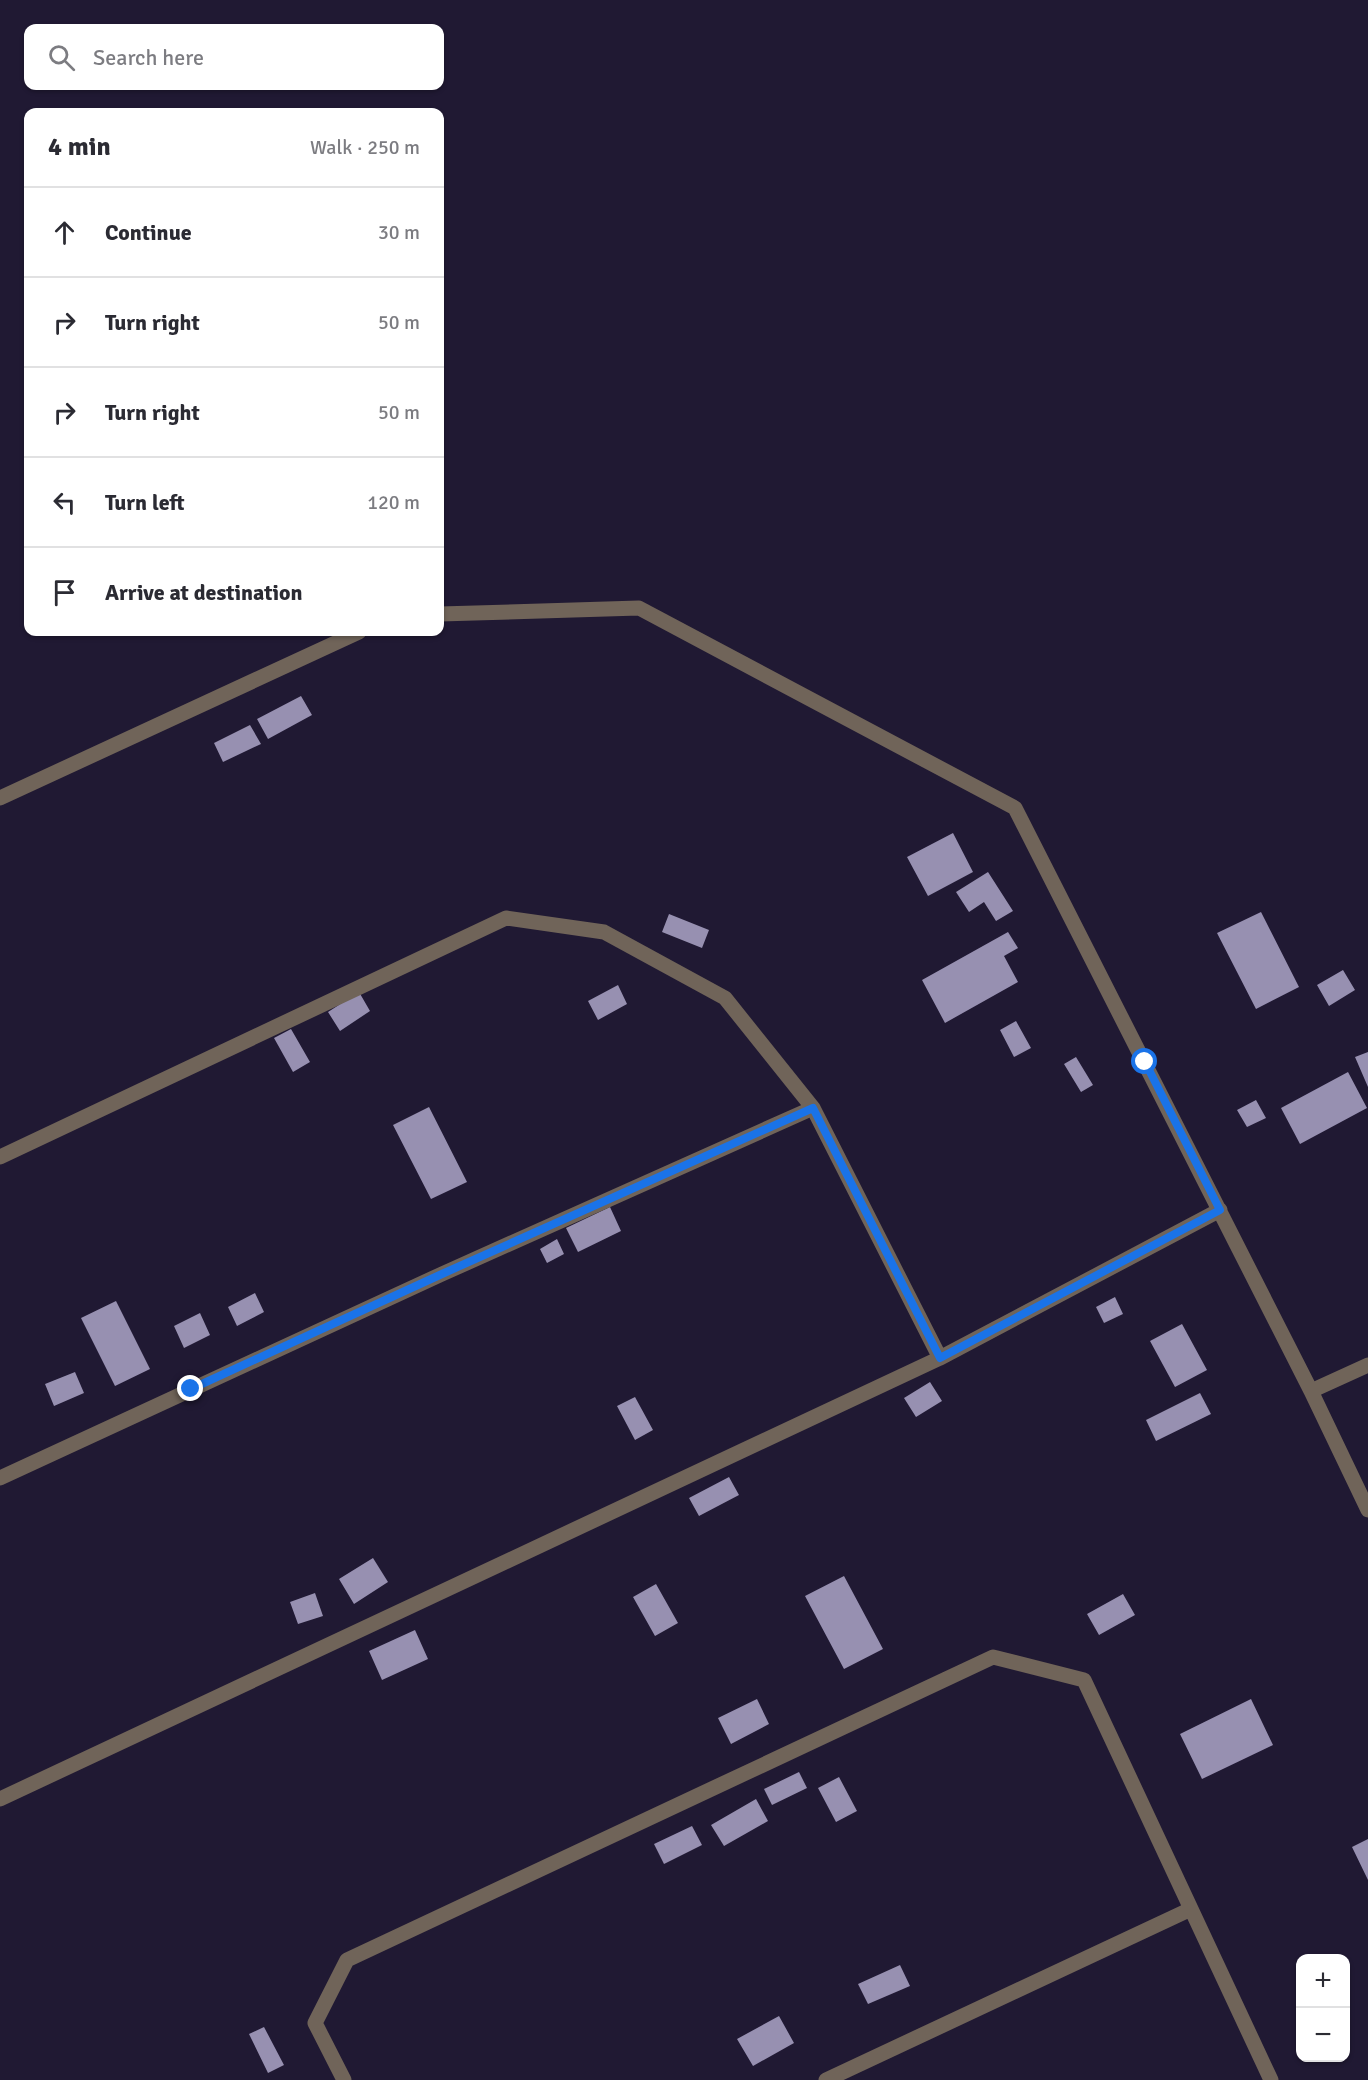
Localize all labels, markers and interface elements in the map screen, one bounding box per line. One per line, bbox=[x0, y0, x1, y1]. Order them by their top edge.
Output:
search box bbox=[24, 24, 444, 90]
icon: search bbox=[45, 41, 78, 74]
text: Search here bbox=[93, 44, 204, 71]
text: 4 min bbox=[48, 131, 111, 163]
text: Walk · 250 m bbox=[310, 135, 420, 160]
icon: ahead bbox=[48, 216, 81, 249]
text: Continue bbox=[105, 219, 192, 246]
text: 30 m bbox=[378, 220, 420, 245]
icon: right bbox=[48, 306, 81, 339]
text: Turn right bbox=[105, 309, 200, 336]
text: 50 m bbox=[378, 310, 420, 335]
icon: right bbox=[48, 396, 81, 429]
text: Turn right bbox=[105, 399, 200, 426]
text: 50 m bbox=[378, 400, 420, 425]
icon: left bbox=[48, 486, 81, 519]
text: Turn left bbox=[105, 489, 185, 516]
text: 120 m bbox=[367, 490, 420, 515]
icon: arrive bbox=[48, 576, 81, 609]
text: Arrive at destination bbox=[105, 579, 302, 606]
route start bbox=[1131, 1048, 1157, 1074]
route end bbox=[177, 1375, 203, 1401]
map controls bbox=[1296, 1954, 1350, 2062]
button: + bbox=[1296, 1954, 1350, 2008]
button: − bbox=[1296, 2008, 1350, 2062]

